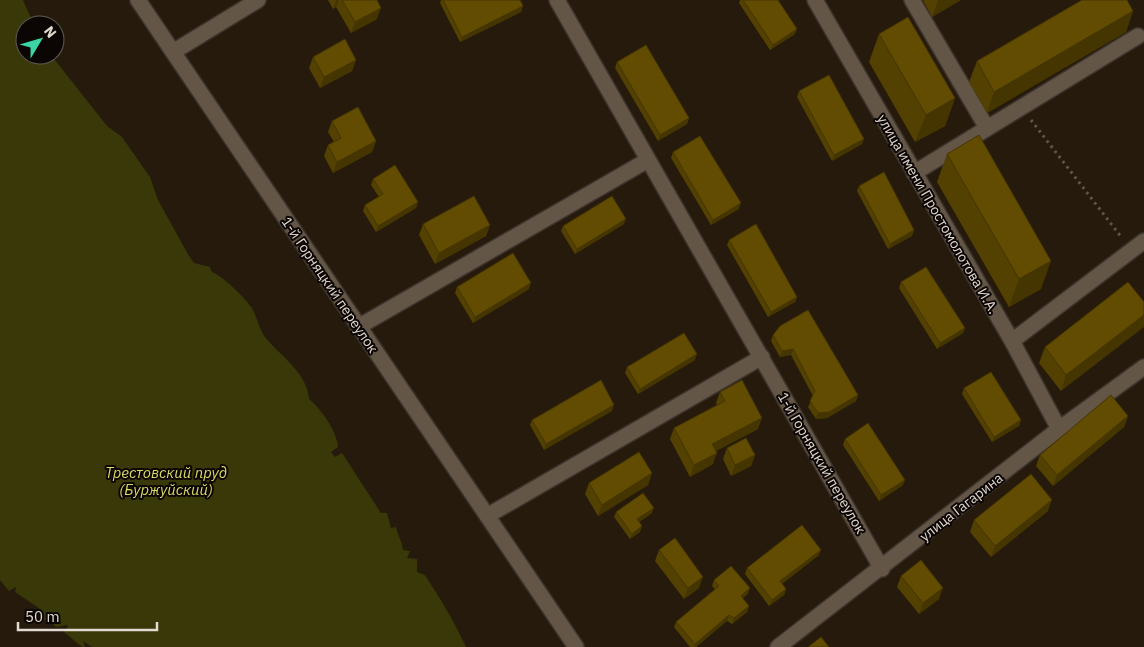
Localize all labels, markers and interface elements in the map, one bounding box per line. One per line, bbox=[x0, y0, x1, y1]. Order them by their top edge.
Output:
north arrow bbox=[15, 15, 65, 65]
text: N bbox=[40, 22, 60, 42]
street label: улица имени Простомолотова И.А. bbox=[873, 111, 1003, 317]
street label: 1-й Горняцкий переулок bbox=[278, 214, 382, 357]
street label: 1-й Горняцкий переулок bbox=[774, 389, 870, 537]
water label: Трестовский пруд (Буржуйский) bbox=[105, 463, 227, 499]
street label: улица Гагарина bbox=[916, 469, 1007, 545]
scale bar bbox=[18, 600, 156, 632]
text: 50 m bbox=[25, 607, 60, 626]

